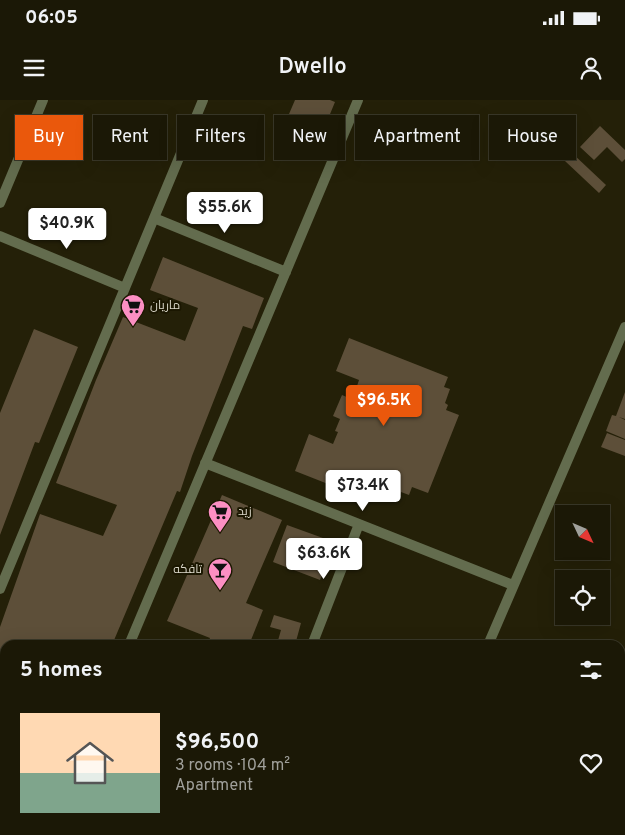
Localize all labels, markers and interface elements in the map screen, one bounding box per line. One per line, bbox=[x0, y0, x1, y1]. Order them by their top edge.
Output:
text: 06:05 bbox=[25, 6, 78, 30]
icon: menu bbox=[20, 54, 48, 82]
text: Dwello bbox=[278, 54, 347, 81]
icon: person bbox=[577, 54, 605, 82]
chip: Buy bbox=[15, 115, 83, 160]
chip: Rent bbox=[93, 115, 167, 160]
chip: Filters bbox=[177, 115, 264, 160]
chip: New bbox=[274, 115, 345, 160]
chip: Apartment bbox=[355, 115, 479, 160]
chip: House bbox=[489, 115, 576, 160]
pin: $55.6K bbox=[184, 192, 266, 234]
text: $55.6K bbox=[198, 198, 252, 218]
pin: $40.9K bbox=[26, 208, 108, 250]
text: $40.9K bbox=[39, 214, 95, 234]
supermarket icon: ماريان bbox=[120, 293, 146, 327]
place label: ماريان bbox=[150, 298, 180, 314]
pin: $96.5K bbox=[343, 384, 425, 427]
text: $96.5K bbox=[357, 391, 411, 411]
pin: $73.4K bbox=[322, 470, 404, 512]
text: $73.4K bbox=[337, 476, 389, 496]
supermarket icon: زيد bbox=[207, 499, 233, 533]
place label: زيد bbox=[238, 504, 252, 520]
north arrow bbox=[555, 505, 610, 560]
map controls bbox=[555, 505, 610, 625]
pin: $63.6K bbox=[283, 538, 365, 580]
text: $63.6K bbox=[297, 544, 351, 564]
bar icon: تافكه bbox=[207, 557, 233, 591]
place label: تافكه bbox=[173, 562, 203, 578]
button: locate bbox=[555, 570, 610, 625]
icon: filters bbox=[577, 656, 605, 684]
text: 5 homes bbox=[20, 657, 103, 684]
text: $96,500 bbox=[175, 729, 259, 756]
icon: home bbox=[60, 733, 120, 793]
icon: heart bbox=[577, 749, 605, 777]
text: 3 rooms · 104 m² bbox=[175, 756, 290, 776]
text: Apartment bbox=[175, 776, 253, 796]

